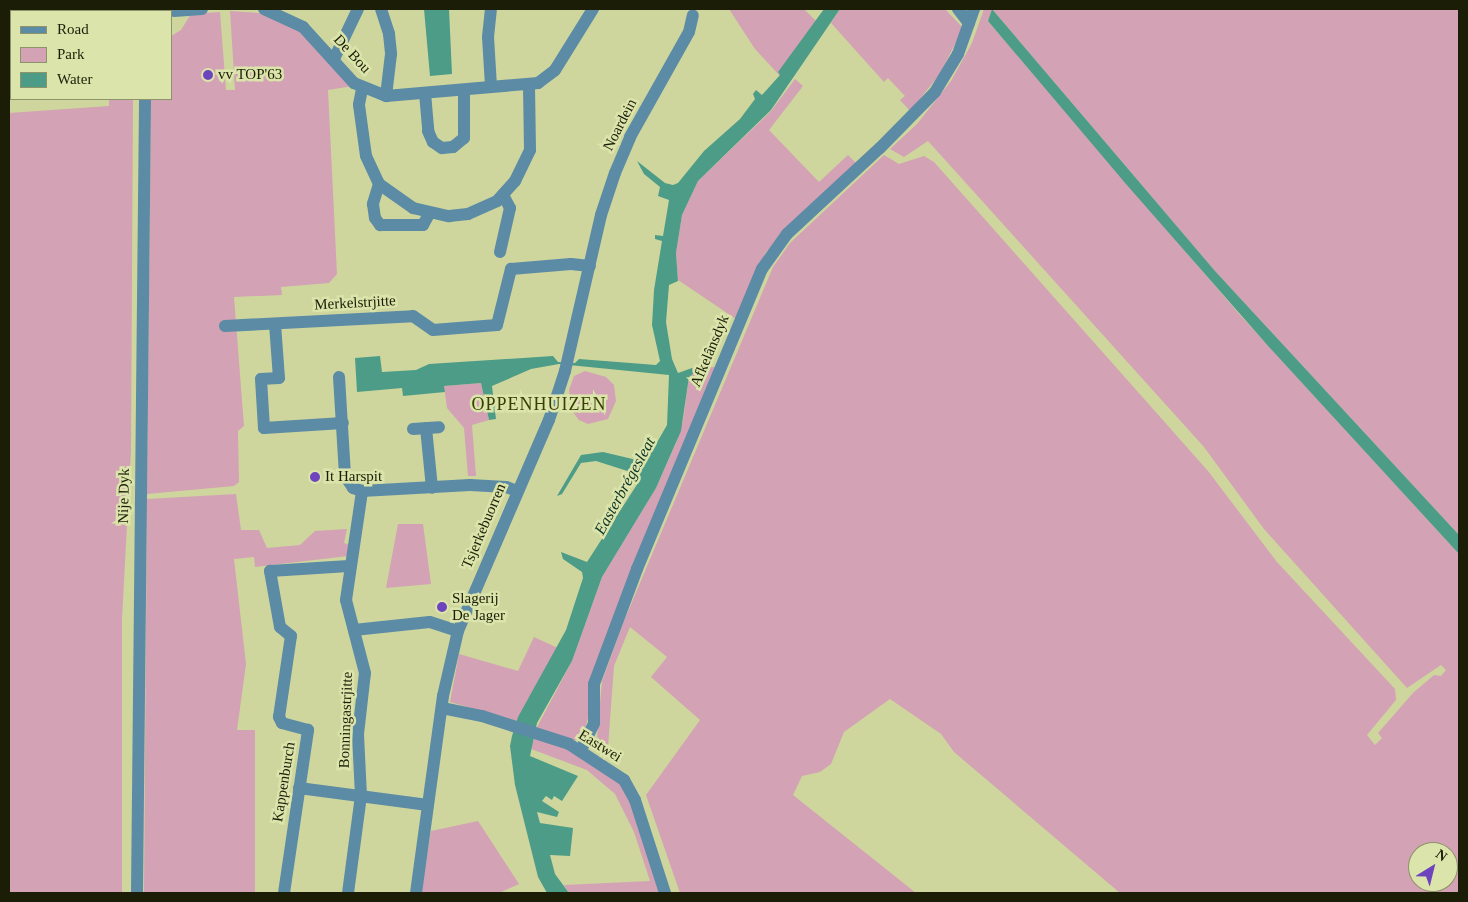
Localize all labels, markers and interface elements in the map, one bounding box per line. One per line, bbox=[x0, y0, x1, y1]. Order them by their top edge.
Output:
legend bbox=[10, 10, 172, 100]
text: Road bbox=[57, 21, 89, 37]
street label: De Bou bbox=[330, 31, 374, 77]
text: Park bbox=[57, 46, 85, 62]
place label: vv TOP'63 bbox=[218, 66, 283, 84]
marker: vv TOP'63 bbox=[202, 69, 214, 81]
text: Water bbox=[57, 71, 92, 87]
street label: Noardein bbox=[599, 96, 641, 154]
street label: Merkelstrjitte bbox=[314, 292, 396, 314]
street label: Afkelânsdyk bbox=[687, 312, 733, 390]
district label: OPPENHUIZEN bbox=[470, 393, 608, 415]
water label: Easterbrégesleat bbox=[590, 434, 660, 538]
street label: Nije Dyk bbox=[115, 468, 133, 524]
place label: It Harspit bbox=[325, 468, 382, 486]
marker: It Harspit bbox=[309, 471, 321, 483]
street label: Tsjerkebuorren bbox=[458, 481, 510, 571]
place label: Slagerij De Jager bbox=[452, 589, 505, 624]
marker: Slagerij De Jager bbox=[436, 601, 448, 613]
street label: Bonningastrjitte bbox=[335, 671, 357, 769]
street label: Eastwei bbox=[575, 726, 625, 766]
street label: Kappenburch bbox=[269, 741, 299, 823]
north arrow bbox=[1408, 842, 1458, 892]
text: N bbox=[1433, 846, 1450, 864]

